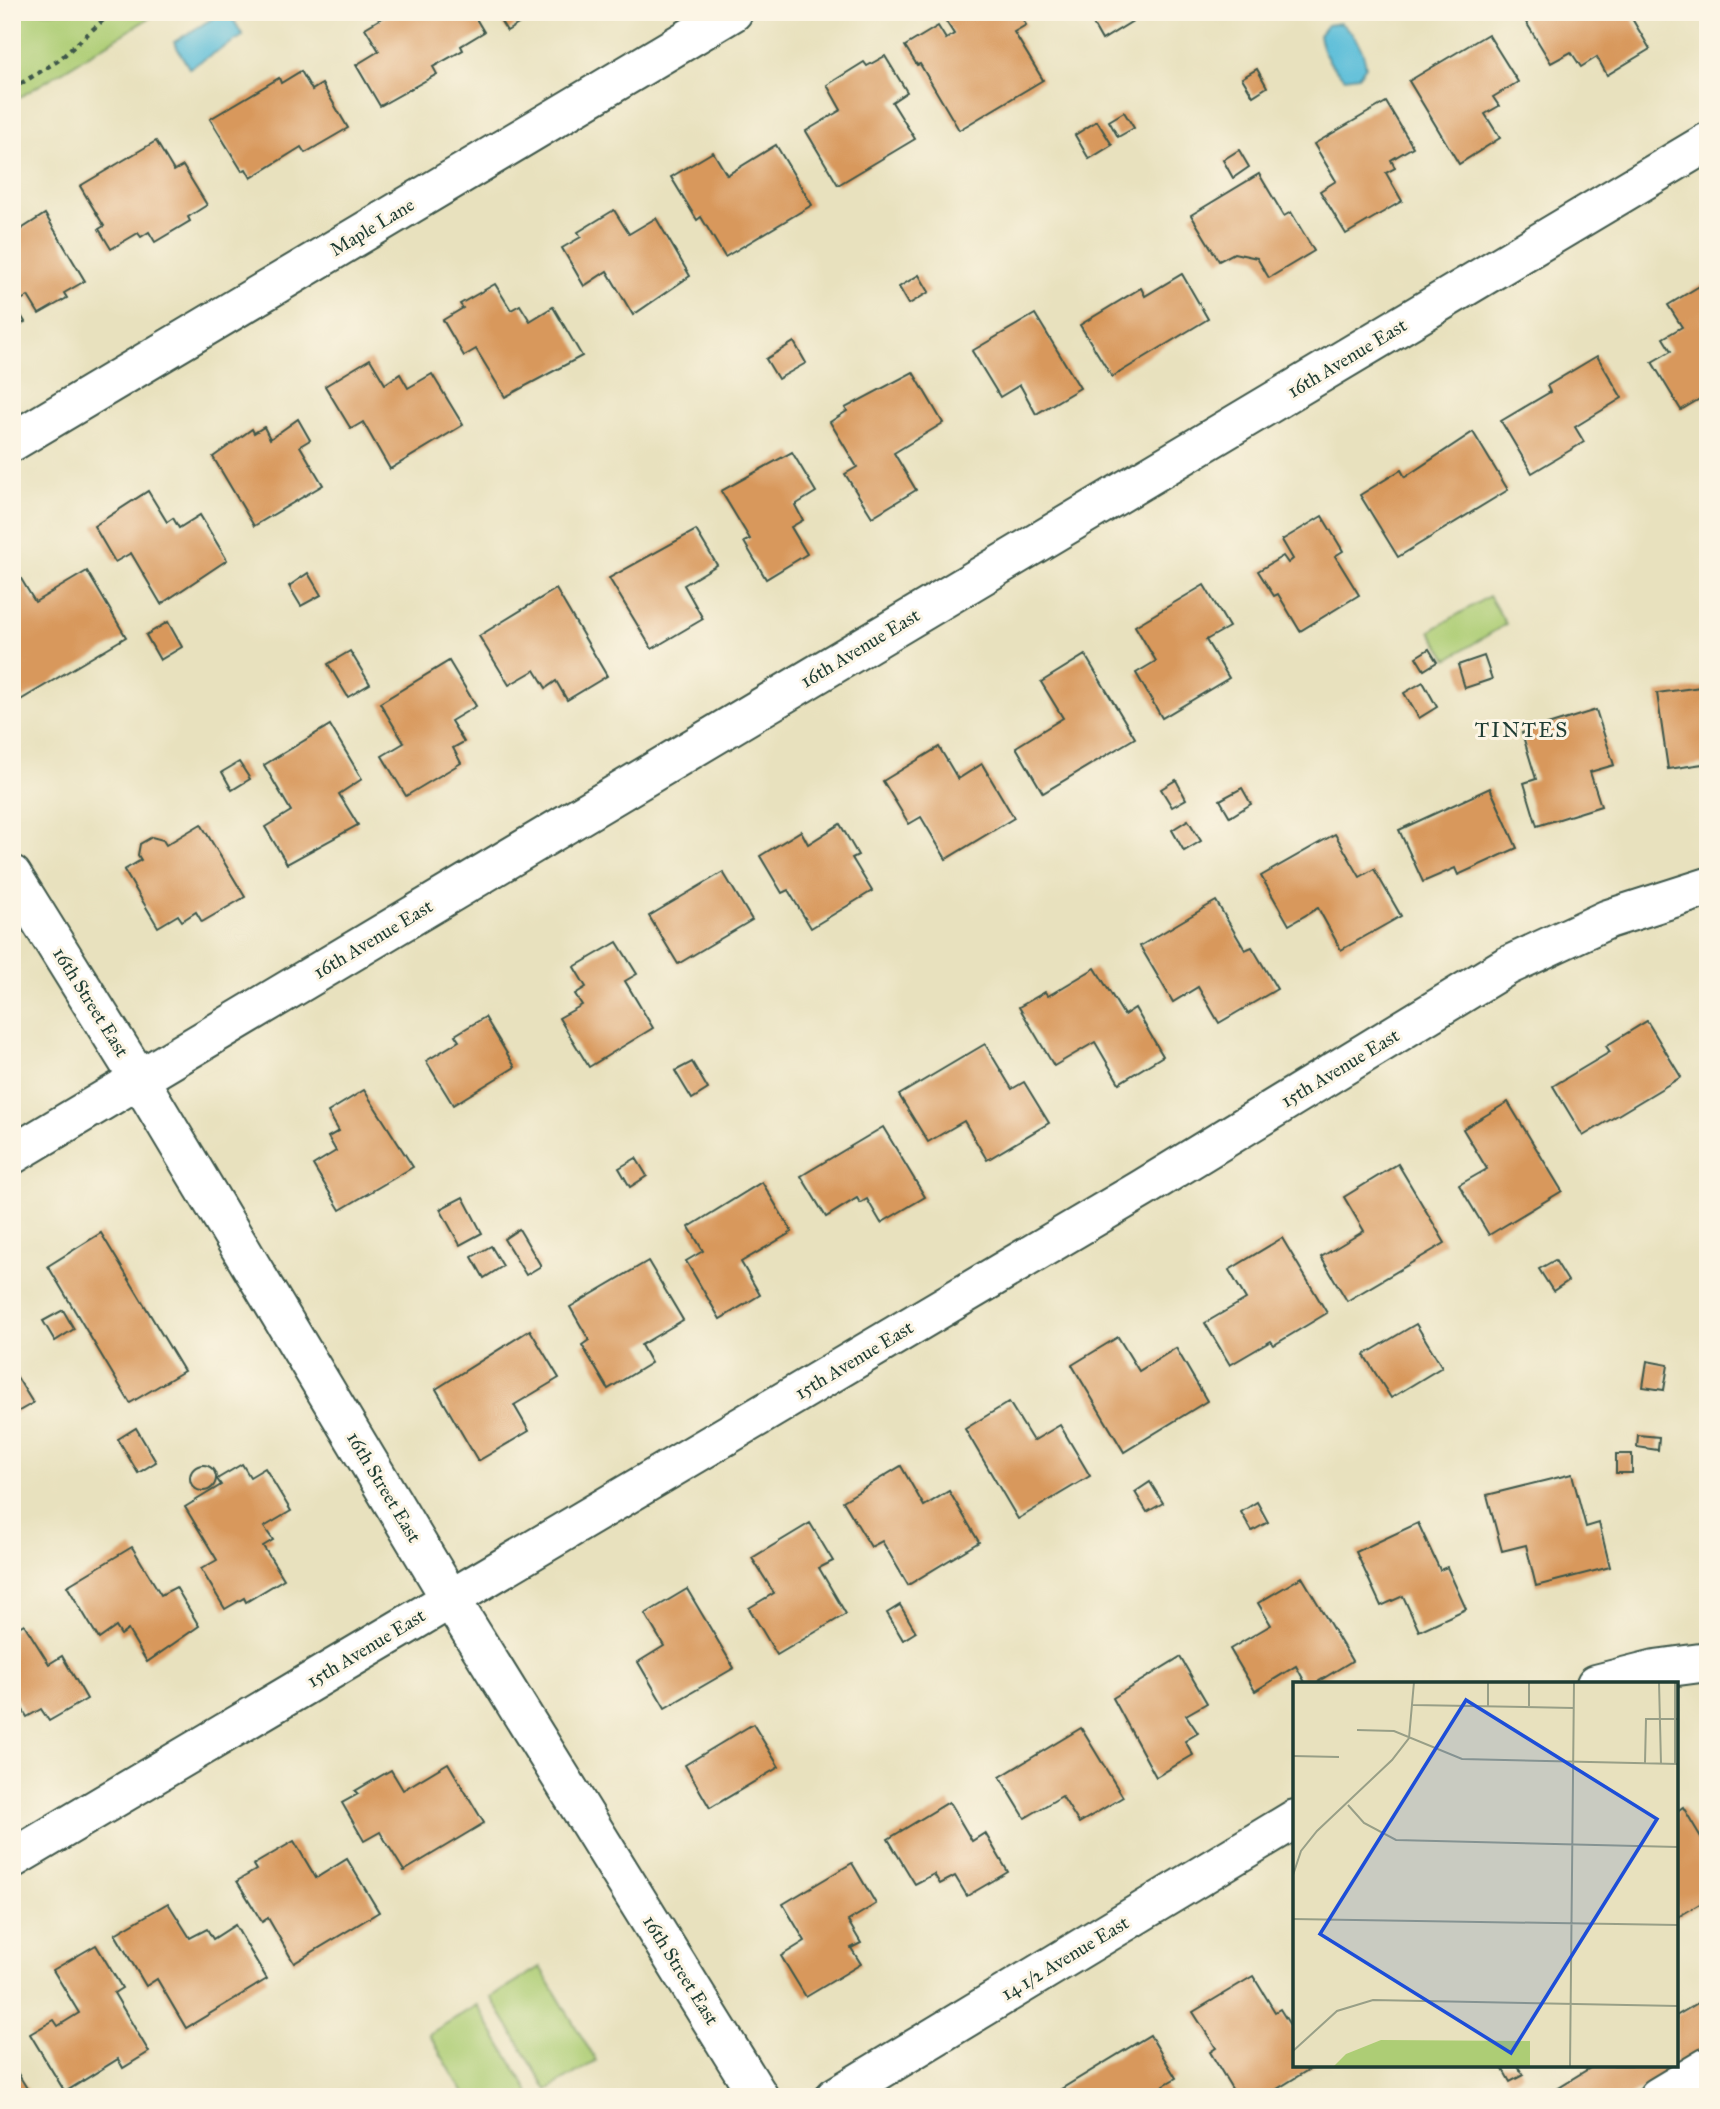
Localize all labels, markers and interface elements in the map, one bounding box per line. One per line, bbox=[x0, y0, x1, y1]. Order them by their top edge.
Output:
street label: Maple Lane bbox=[326, 193, 418, 261]
street label: 16th Avenue East bbox=[1283, 313, 1411, 403]
street label: 16th Avenue East bbox=[796, 603, 924, 693]
district label: TINTES bbox=[1475, 717, 1569, 743]
street label: 16th Avenue East bbox=[309, 894, 437, 984]
street label: 16th Street East bbox=[48, 943, 134, 1061]
street label: 15th Avenue East bbox=[1277, 1023, 1404, 1112]
street label: 15th Avenue East bbox=[791, 1315, 918, 1404]
street label: 16th Street East bbox=[342, 1427, 426, 1547]
street label: 15th Avenue East bbox=[303, 1603, 430, 1692]
inset map bbox=[1293, 1682, 1678, 2067]
street label: 16th Street East bbox=[638, 1911, 724, 2029]
street label: 14 1/2 Avenue East bbox=[997, 1911, 1133, 2005]

